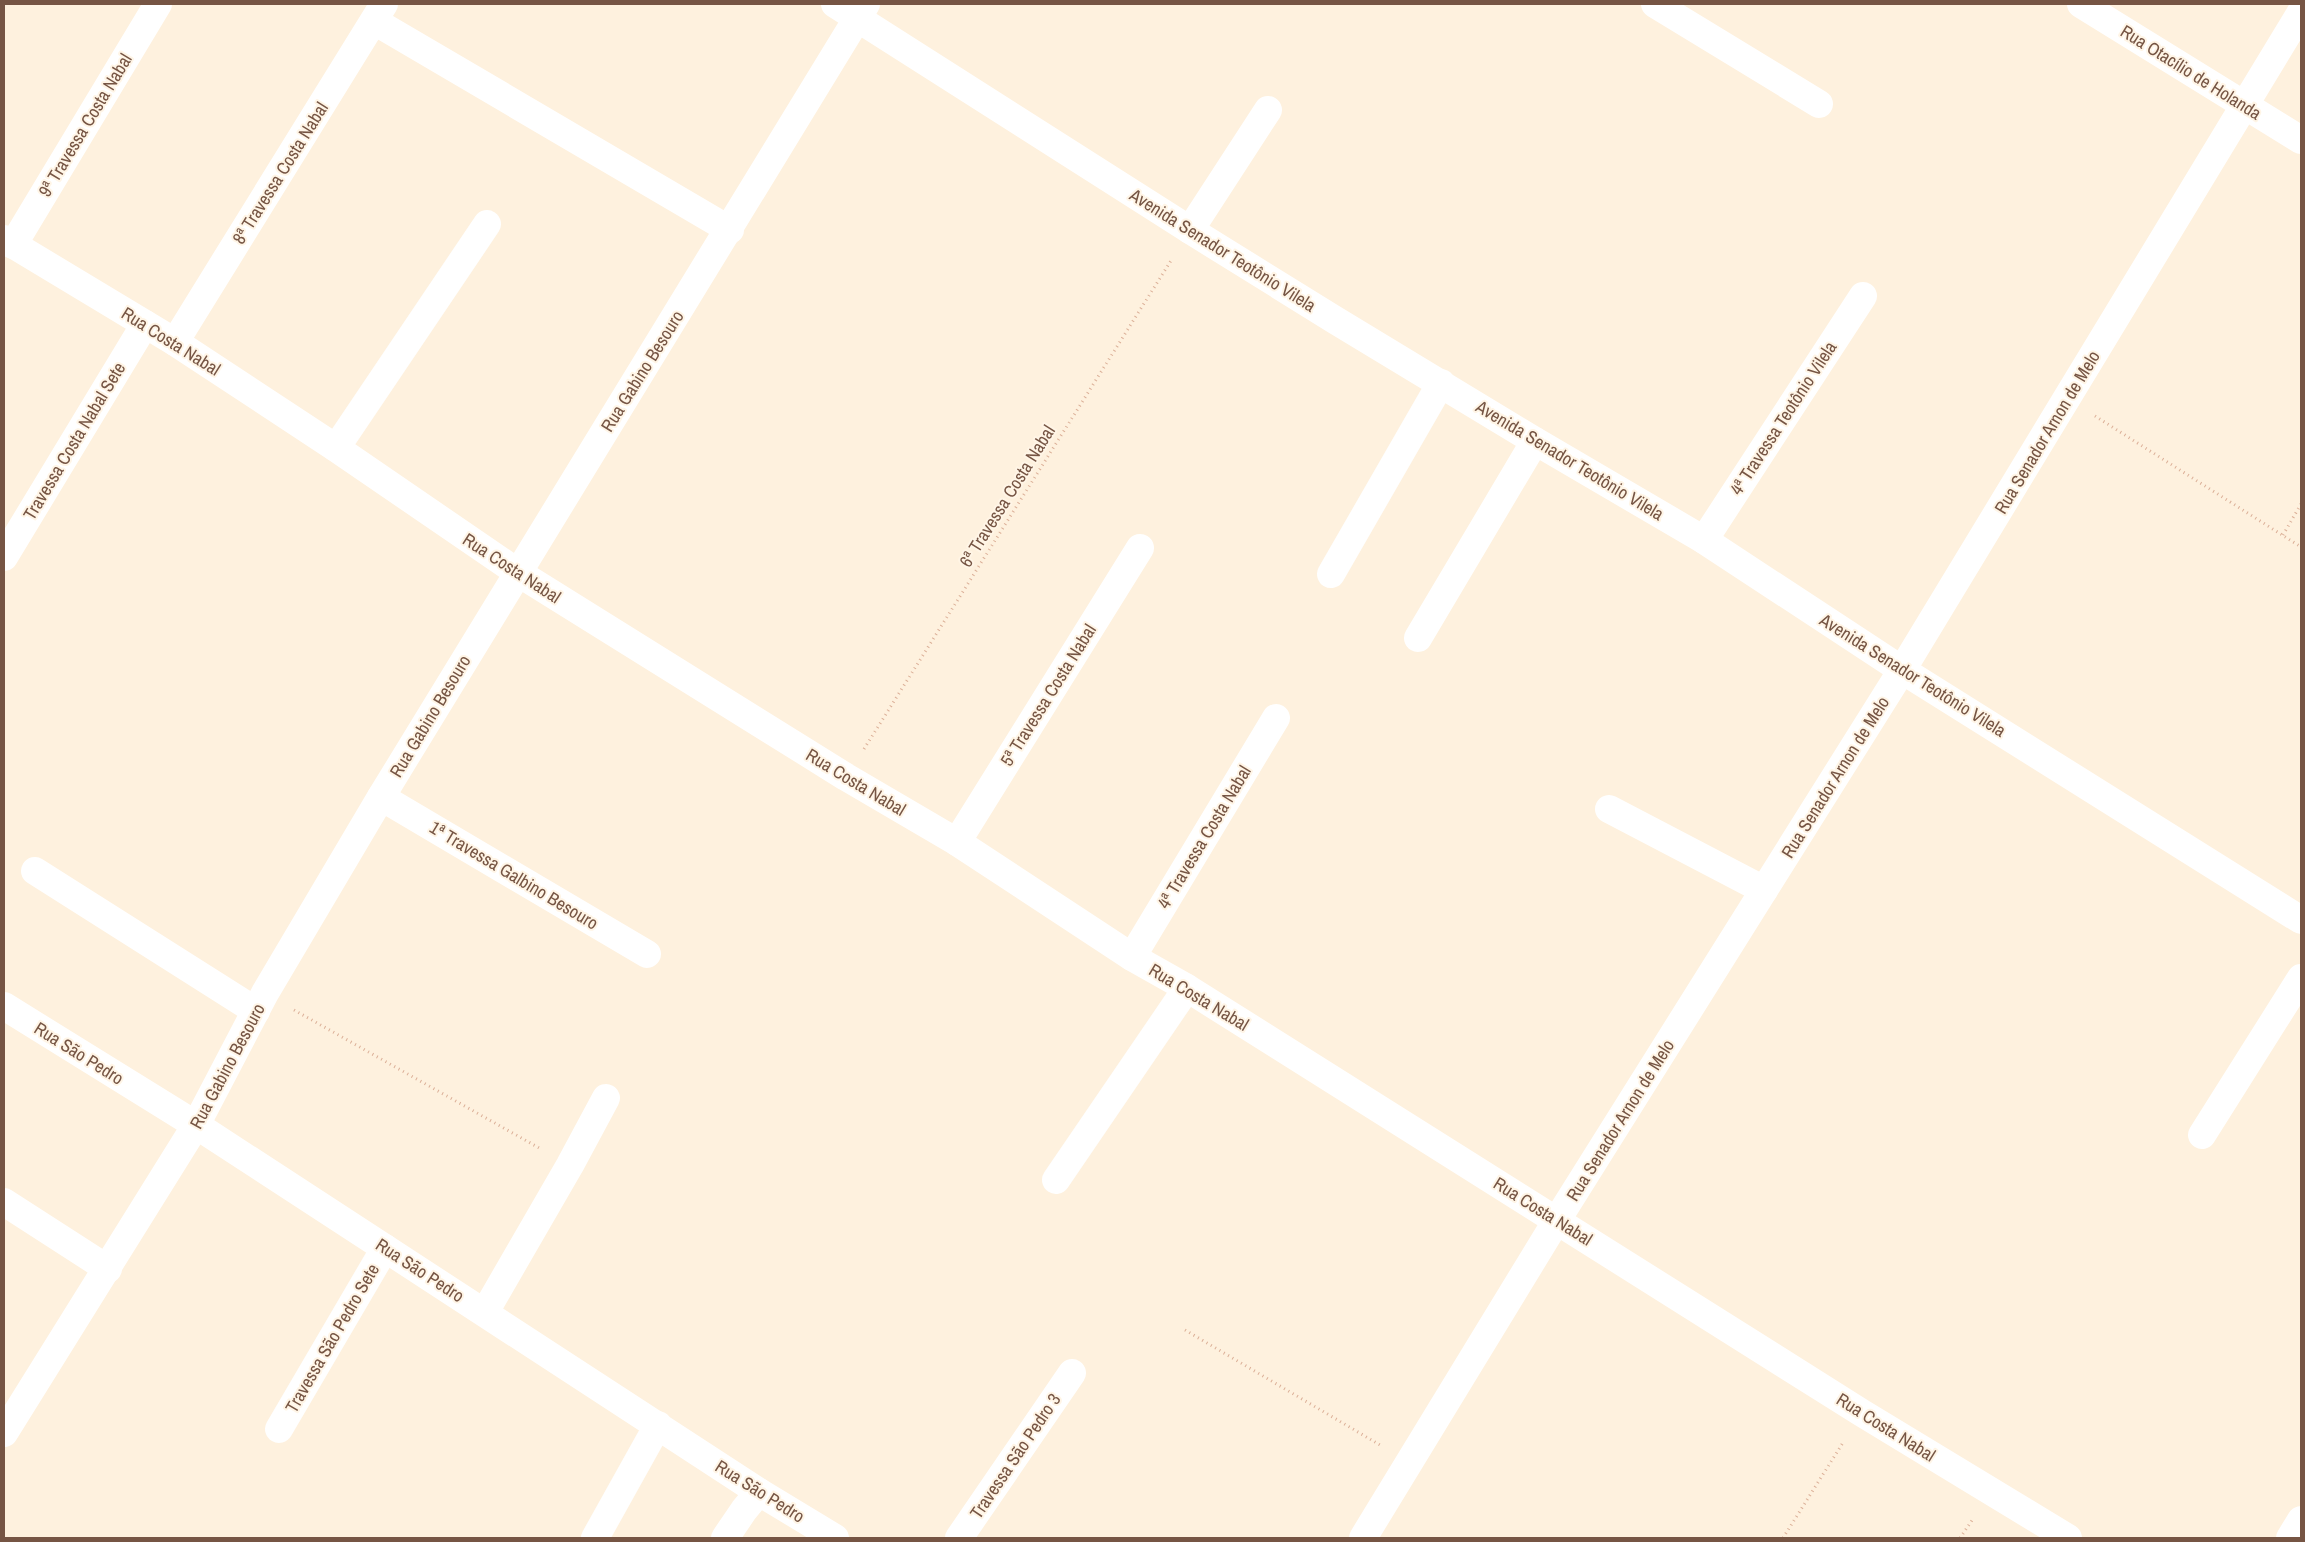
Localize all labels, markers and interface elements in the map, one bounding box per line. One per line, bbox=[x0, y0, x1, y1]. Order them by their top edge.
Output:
street label: Rua Otacílio de Holanda bbox=[2116, 19, 2266, 125]
street label: 9ª Travessa Costa Nabal bbox=[32, 49, 138, 201]
street label: 8ª Travessa Costa Nabal bbox=[226, 97, 334, 249]
street label: Avenida Senador Teotônio Vilela bbox=[1124, 182, 1321, 318]
street label: Rua Costa Nabal bbox=[117, 301, 225, 381]
street label: Rua Gabino Besouro bbox=[595, 306, 689, 436]
street label: 4ª Travessa Teotônio Vilela bbox=[1724, 336, 1842, 500]
street label: Rua Senador Arnon de Melo bbox=[1988, 346, 2106, 518]
street label: Travessa Costa Nabal Sete bbox=[17, 357, 131, 525]
street label: Avenida Senador Teotônio Vilela bbox=[1471, 393, 1669, 526]
street label: 6ª Travessa Costa Nabal bbox=[953, 420, 1061, 572]
street label: Rua Costa Nabal bbox=[458, 527, 566, 609]
street label: Avenida Senador Teotônio Vilela bbox=[1814, 607, 2011, 743]
street label: 5ª Travessa Costa Nabal bbox=[994, 619, 1102, 771]
street label: Rua Gabino Besouro bbox=[384, 650, 476, 782]
street label: Rua Senador Arnon de Melo bbox=[1775, 691, 1895, 863]
street label: Rua Costa Nabal bbox=[801, 742, 911, 822]
street label: 4ª Travessa Costa Nabal bbox=[1151, 761, 1257, 913]
street label: 1ª Travessa Galbino Besouro bbox=[425, 815, 603, 935]
street label: Rua Costa Nabal bbox=[1144, 957, 1254, 1037]
street label: Rua Gabino Besouro bbox=[183, 999, 271, 1133]
street label: Rua São Pedro bbox=[30, 1016, 128, 1090]
street label: Rua Senador Arnon de Melo bbox=[1560, 1034, 1680, 1206]
street label: Rua Costa Nabal bbox=[1489, 1171, 1597, 1251]
street label: Rua São Pedro bbox=[371, 1232, 469, 1308]
street label: Travessa São Pedro Sete bbox=[279, 1259, 385, 1417]
street label: Rua Costa Nabal bbox=[1832, 1387, 1940, 1467]
street label: Travessa São Pedro 3 bbox=[964, 1388, 1066, 1524]
street label: Rua São Pedro bbox=[711, 1454, 809, 1528]

